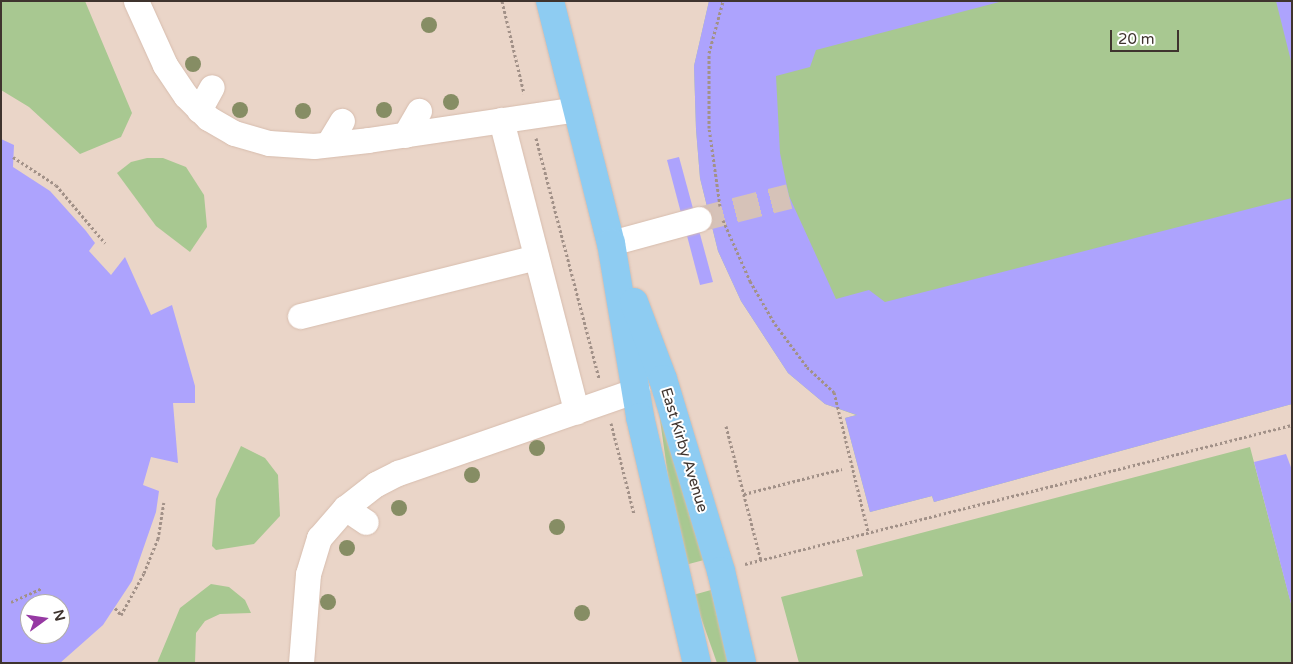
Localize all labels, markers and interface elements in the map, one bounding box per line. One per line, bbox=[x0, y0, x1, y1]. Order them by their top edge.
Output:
scale bar bbox=[1113, 20, 1182, 52]
text: 20 m bbox=[1118, 30, 1155, 48]
street label: East Kirby Avenue bbox=[657, 386, 711, 514]
north arrow bbox=[20, 594, 70, 644]
text: N bbox=[49, 608, 69, 623]

